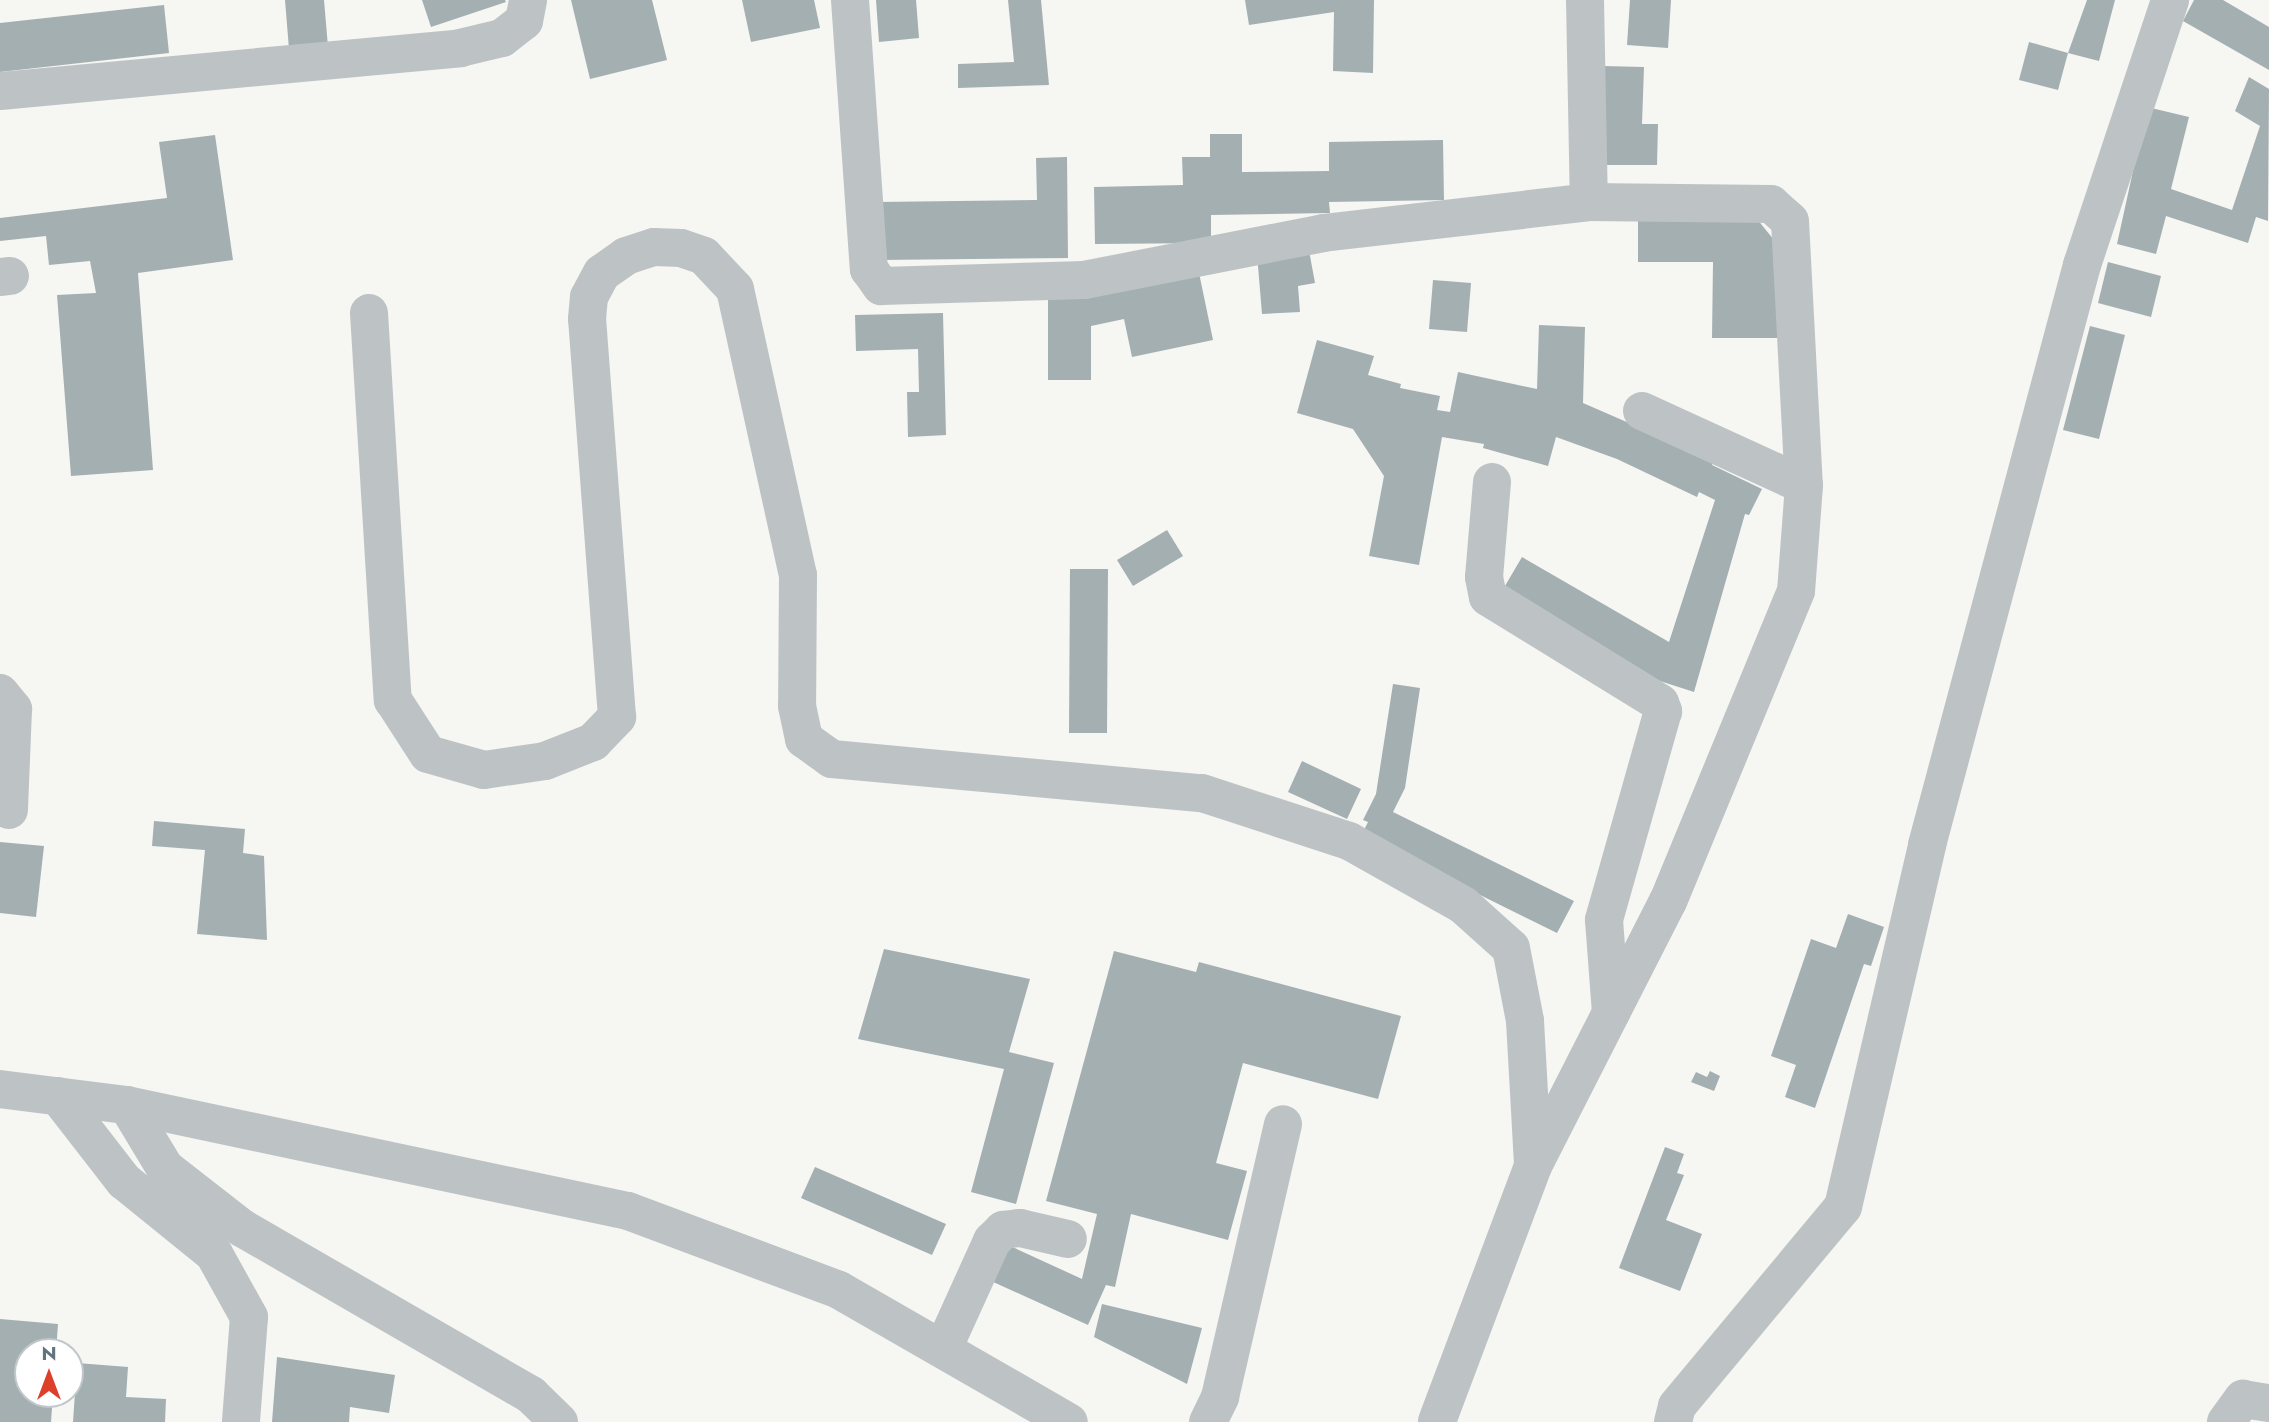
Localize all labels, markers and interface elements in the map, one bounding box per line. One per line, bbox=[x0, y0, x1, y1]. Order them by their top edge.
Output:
north arrow bbox=[14, 1338, 84, 1408]
text: N bbox=[41, 1340, 57, 1367]

